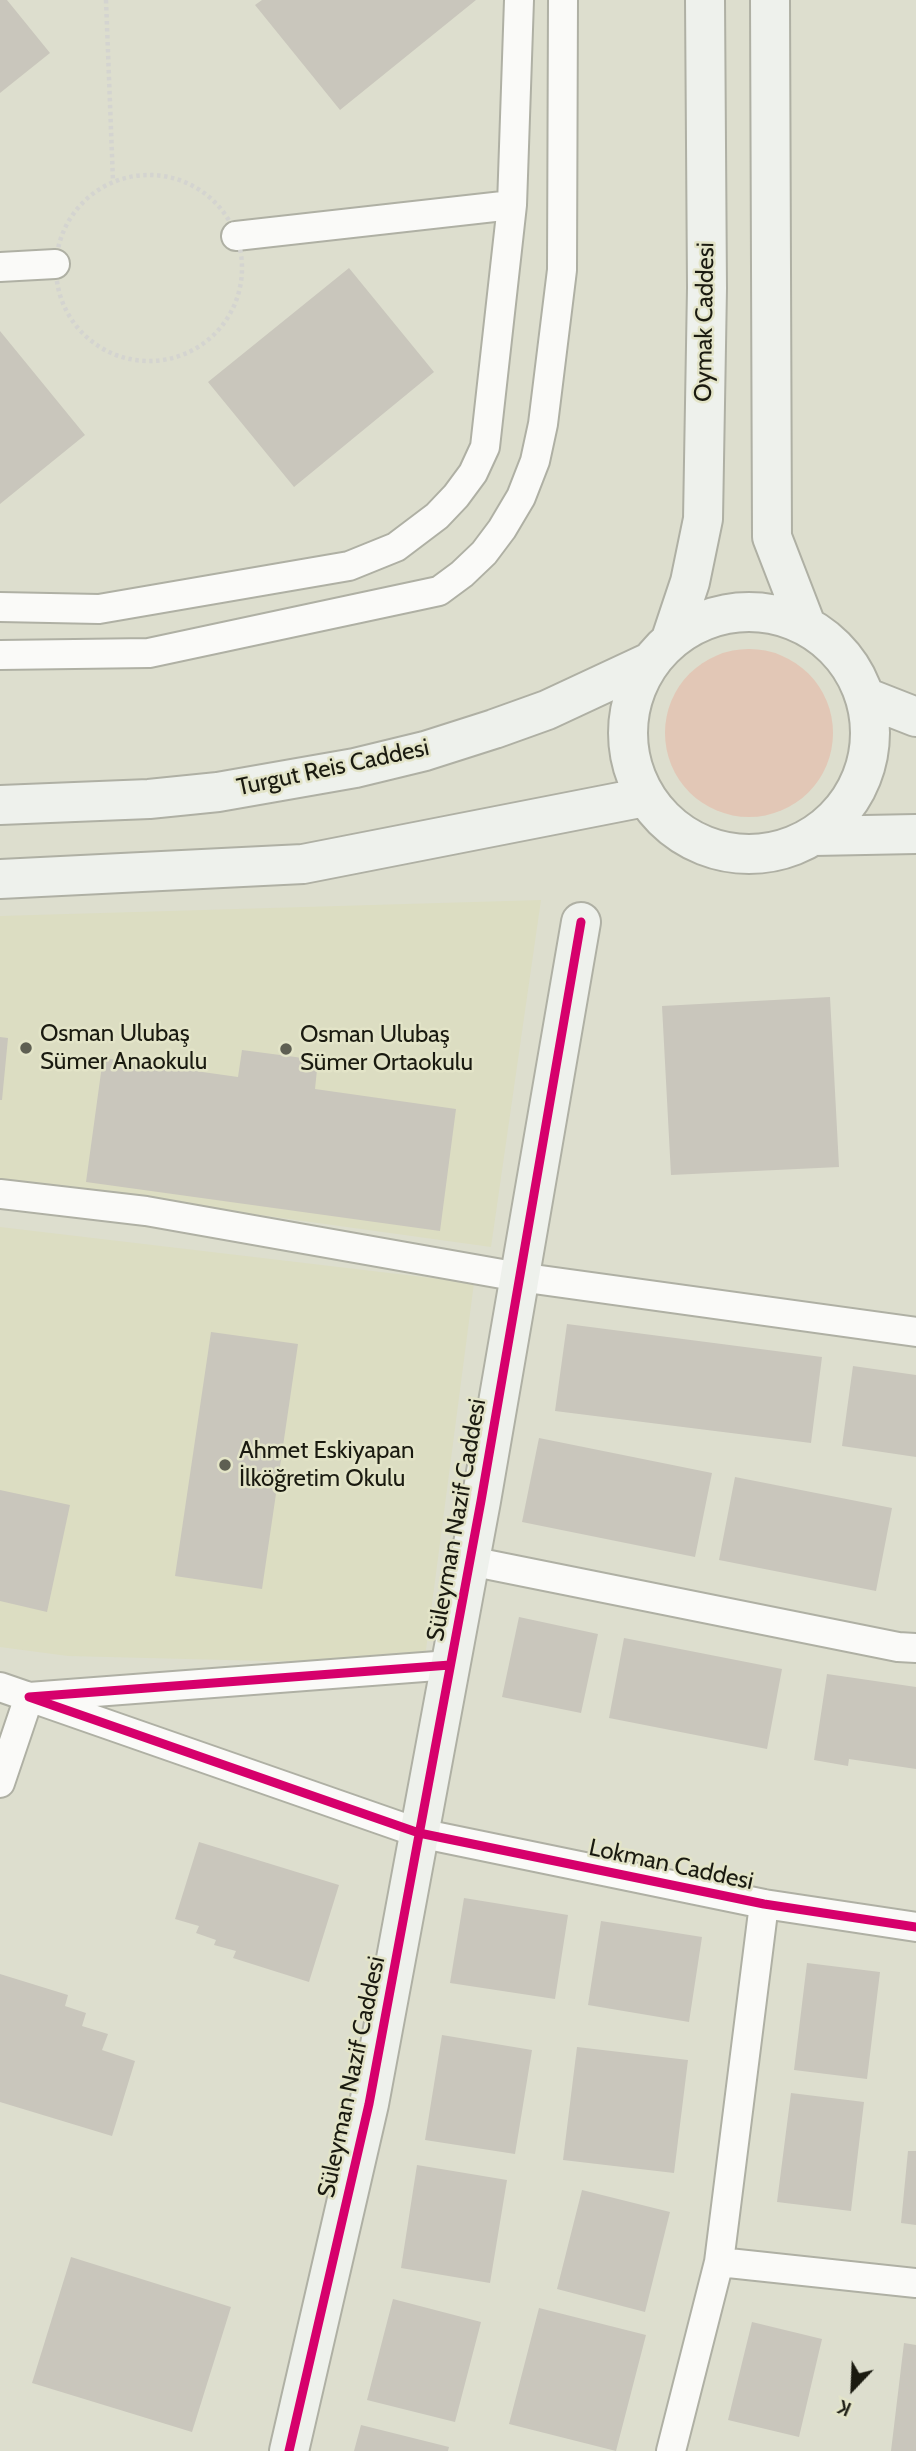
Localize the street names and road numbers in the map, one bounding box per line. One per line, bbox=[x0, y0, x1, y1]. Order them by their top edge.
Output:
street label: Oymak Caddesi bbox=[689, 242, 721, 402]
street label: Turgut Reis Caddesi bbox=[234, 734, 432, 802]
street label: Süleyman Nazif Caddesi bbox=[421, 1396, 493, 1644]
street label: Lokman Caddesi bbox=[586, 1834, 756, 1896]
street label: Süleyman Nazif Caddesi bbox=[312, 1954, 392, 2200]

